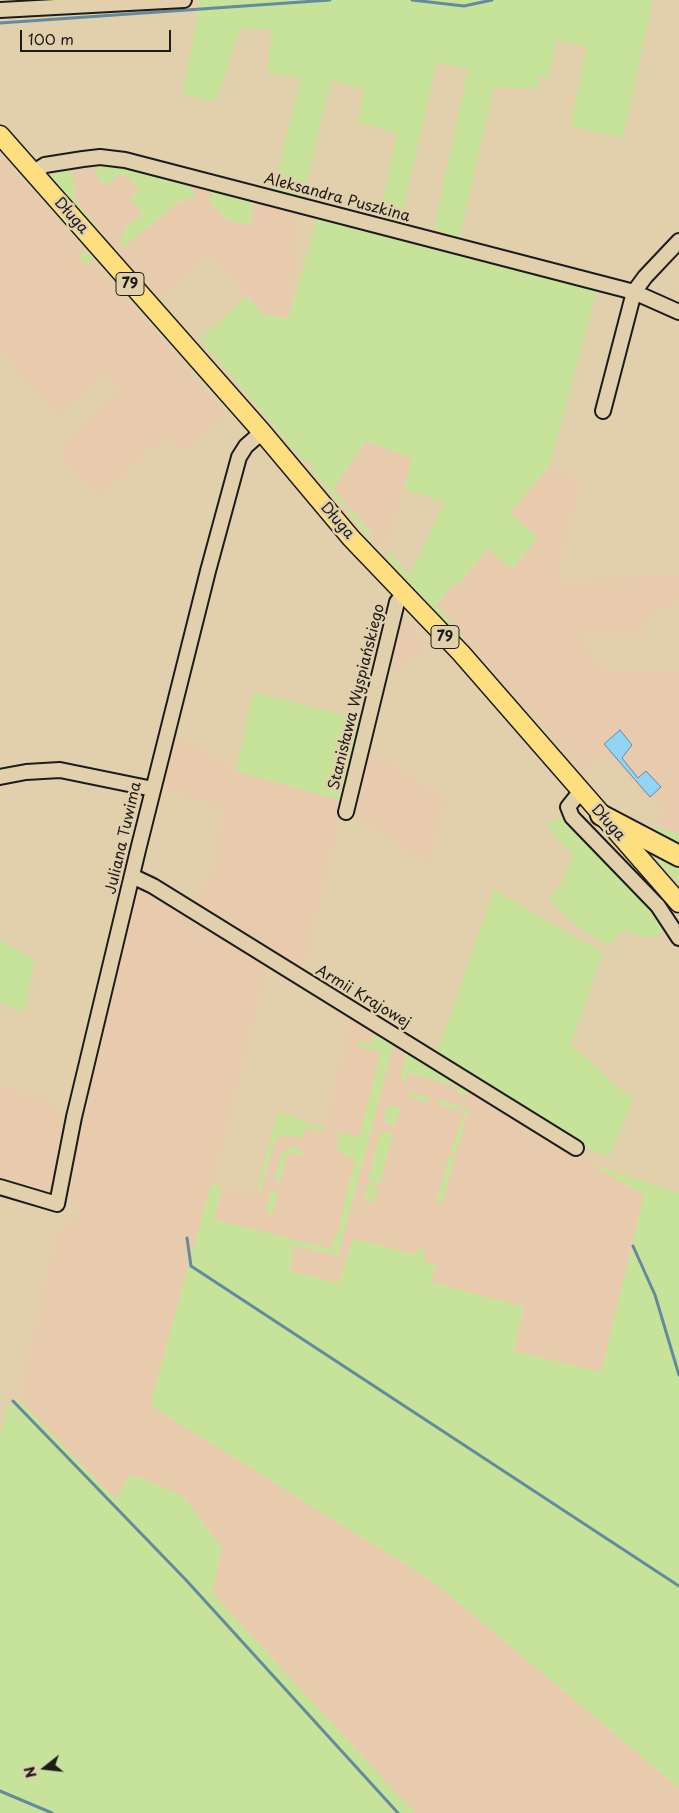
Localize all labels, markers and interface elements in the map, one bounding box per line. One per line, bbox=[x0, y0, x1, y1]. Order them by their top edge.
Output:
scale bar bbox=[22, 20, 174, 52]
text: 100 m bbox=[28, 27, 74, 50]
street label: Aleksandra Puszkina bbox=[262, 170, 412, 226]
street label: Długa bbox=[50, 194, 92, 238]
road number: 79 bbox=[116, 272, 144, 296]
street label: Długa bbox=[316, 499, 358, 543]
street label: Stanisława Wyspiańskiego bbox=[325, 602, 389, 792]
road number: 79 bbox=[431, 626, 459, 649]
street label: Juliana Tuwima bbox=[102, 780, 146, 896]
street label: Długa bbox=[587, 801, 629, 845]
street label: Armii Krajowej bbox=[312, 962, 414, 1032]
north arrow bbox=[20, 1743, 70, 1793]
text: N bbox=[18, 1764, 42, 1780]

